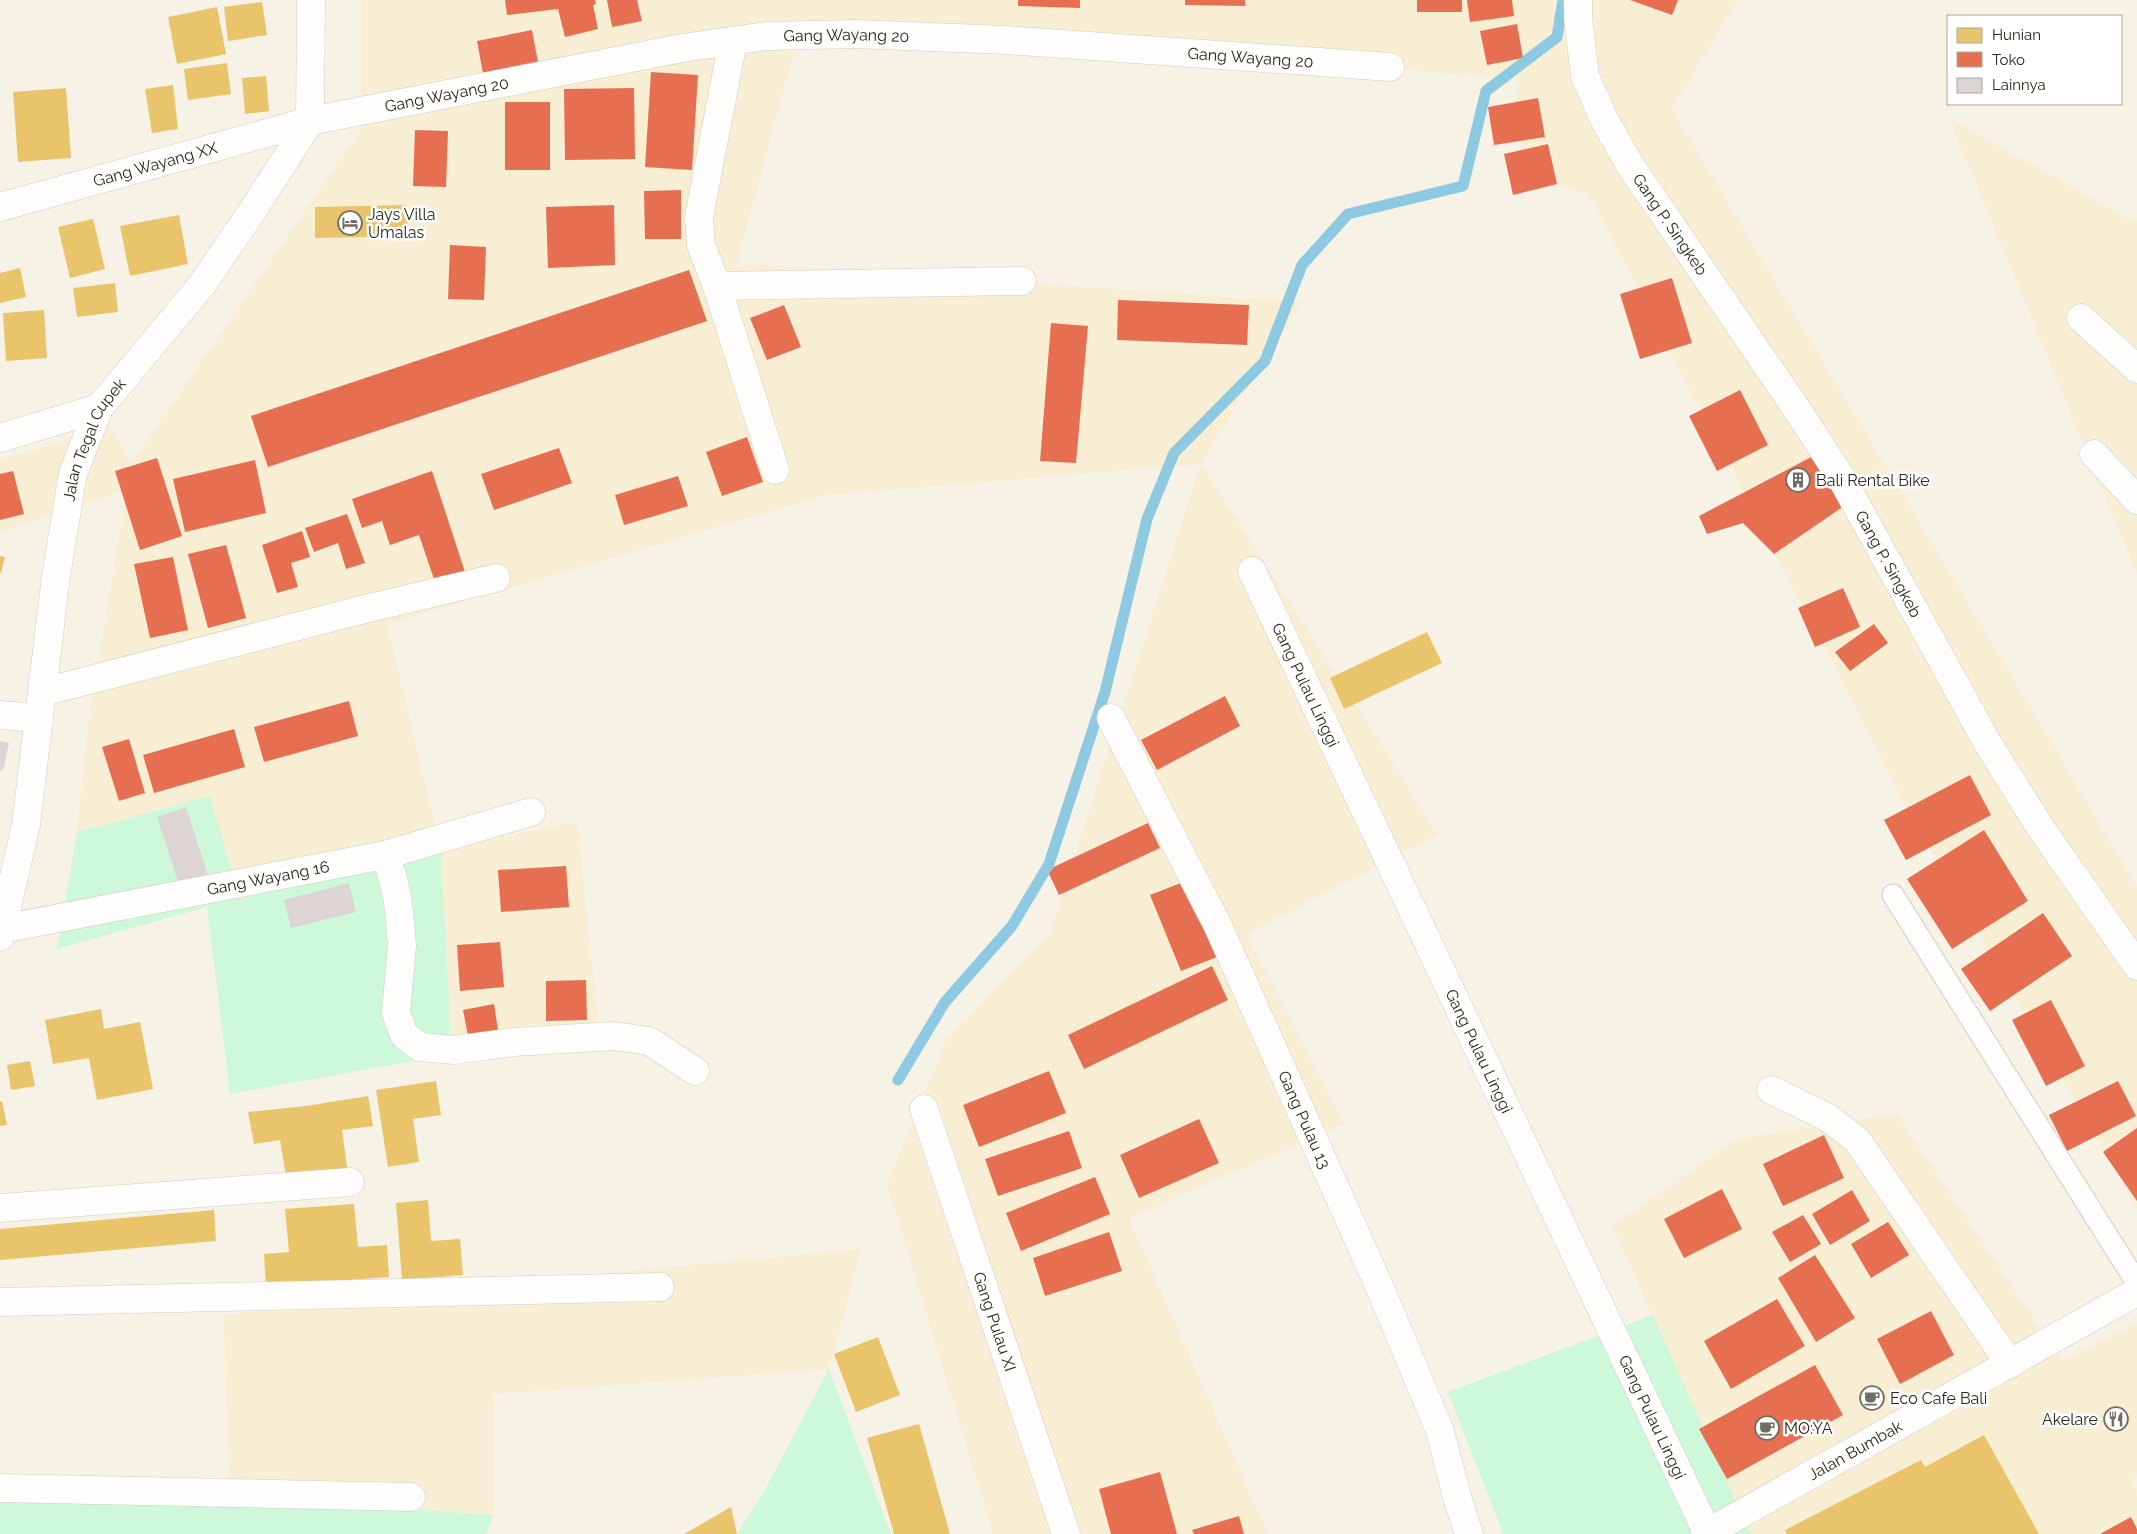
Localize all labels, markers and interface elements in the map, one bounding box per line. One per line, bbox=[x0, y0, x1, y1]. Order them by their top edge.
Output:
legend bbox=[1947, 15, 2122, 105]
street label: Gang Wayang 20 bbox=[783, 24, 910, 46]
text: Hunian bbox=[1992, 26, 2041, 44]
street label: Gang Wayang 20 bbox=[1187, 43, 1314, 71]
text: Toko bbox=[1992, 51, 2025, 69]
street label: Gang Wayang 20 bbox=[383, 73, 510, 116]
text: Lainnya bbox=[1992, 76, 2046, 94]
street label: Gang Wayang XX bbox=[91, 137, 220, 190]
street label: Gang P. Singkeb bbox=[1629, 170, 1712, 279]
place label: Jays Villa Umalas bbox=[368, 205, 436, 242]
hotel icon: Jays Villa Umalas bbox=[337, 210, 363, 236]
street label: Jalan Tegal Cupek bbox=[59, 374, 130, 503]
building icon: Bali Rental Bike bbox=[1785, 467, 1811, 493]
place label: Bali Rental Bike bbox=[1816, 471, 1930, 490]
street label: Gang P. Singkeb bbox=[1852, 507, 1926, 621]
street label: Gang Pulau Linggi bbox=[1268, 620, 1343, 750]
street label: Gang Wayang 16 bbox=[205, 856, 331, 899]
street label: Gang Pulau Linggi bbox=[1442, 986, 1517, 1116]
street label: Gang Pulau 13 bbox=[1274, 1068, 1335, 1171]
street label: Gang Pulau XI bbox=[970, 1269, 1020, 1374]
street label: Gang Pulau Linggi bbox=[1615, 1352, 1690, 1482]
cafe icon: Eco Cafe Bali bbox=[1859, 1385, 1885, 1411]
place label: Eco Cafe Bali bbox=[1890, 1389, 1987, 1408]
restaurant icon: Akelare bbox=[2103, 1406, 2129, 1432]
place label: Akelare bbox=[2042, 1410, 2098, 1429]
cafe icon: MO:YA bbox=[1754, 1415, 1780, 1441]
street label: Jalan Bumbak bbox=[1805, 1416, 1906, 1484]
place label: MO:YA bbox=[1784, 1419, 1833, 1438]

